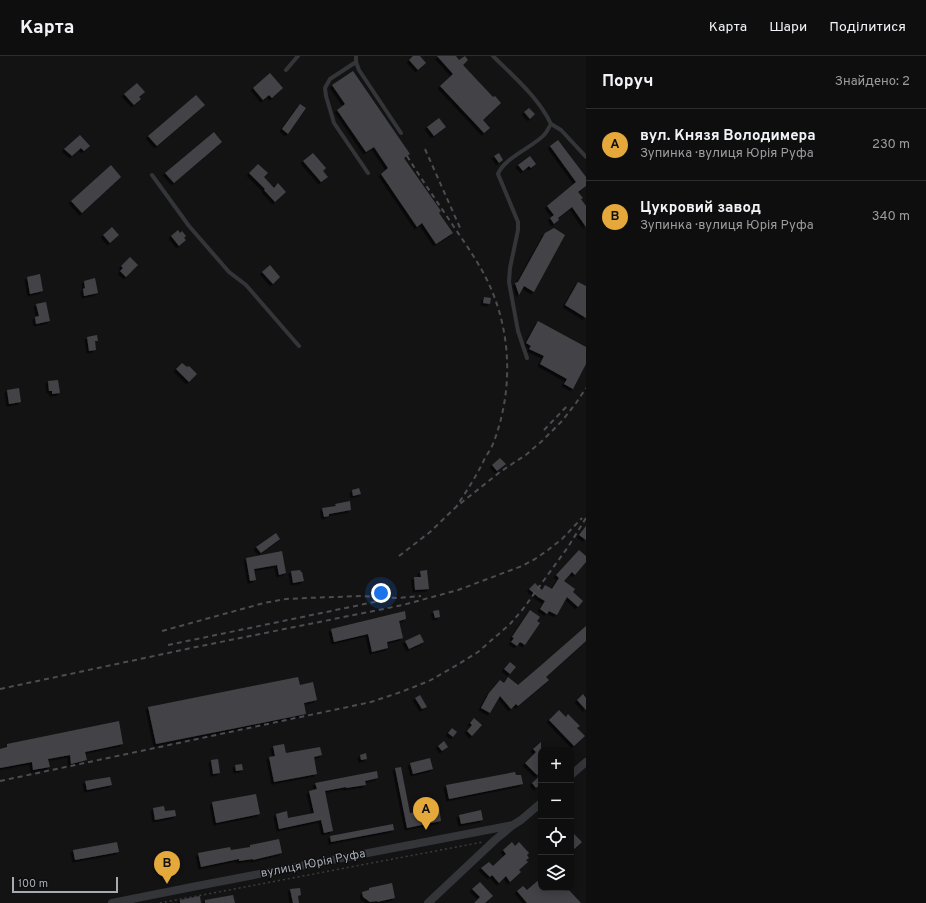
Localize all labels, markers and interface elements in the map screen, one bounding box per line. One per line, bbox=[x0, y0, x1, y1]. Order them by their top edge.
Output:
text: Карта bbox=[20, 16, 74, 40]
text: Карта bbox=[709, 19, 747, 36]
text: Шари bbox=[769, 19, 807, 36]
text: Поділитися bbox=[829, 19, 906, 36]
text: Поруч bbox=[602, 71, 654, 93]
text: Знайдено: 2 bbox=[835, 74, 910, 90]
text: вул. Князя Володимера bbox=[640, 127, 816, 146]
text: A bbox=[610, 137, 620, 153]
text: 230 m bbox=[872, 137, 910, 153]
text: Зупинка · вулиця Юрія Руфа bbox=[640, 146, 814, 162]
text: Цукровий завод bbox=[640, 199, 761, 218]
text: B bbox=[611, 209, 619, 225]
text: 340 m bbox=[872, 209, 910, 225]
text: Зупинка · вулиця Юрія Руфа bbox=[640, 218, 814, 234]
your location bbox=[371, 583, 391, 603]
map controls bbox=[538, 747, 574, 891]
button: + bbox=[538, 747, 574, 783]
button: − bbox=[538, 783, 574, 819]
pin: A bbox=[413, 797, 439, 830]
button: locate bbox=[538, 819, 574, 855]
street label: вулиця Юрія Руфа bbox=[259, 846, 367, 882]
pin: B bbox=[154, 851, 180, 884]
button: layers bbox=[538, 855, 574, 891]
scale bar bbox=[12, 875, 118, 894]
text: 100 m bbox=[18, 877, 48, 891]

